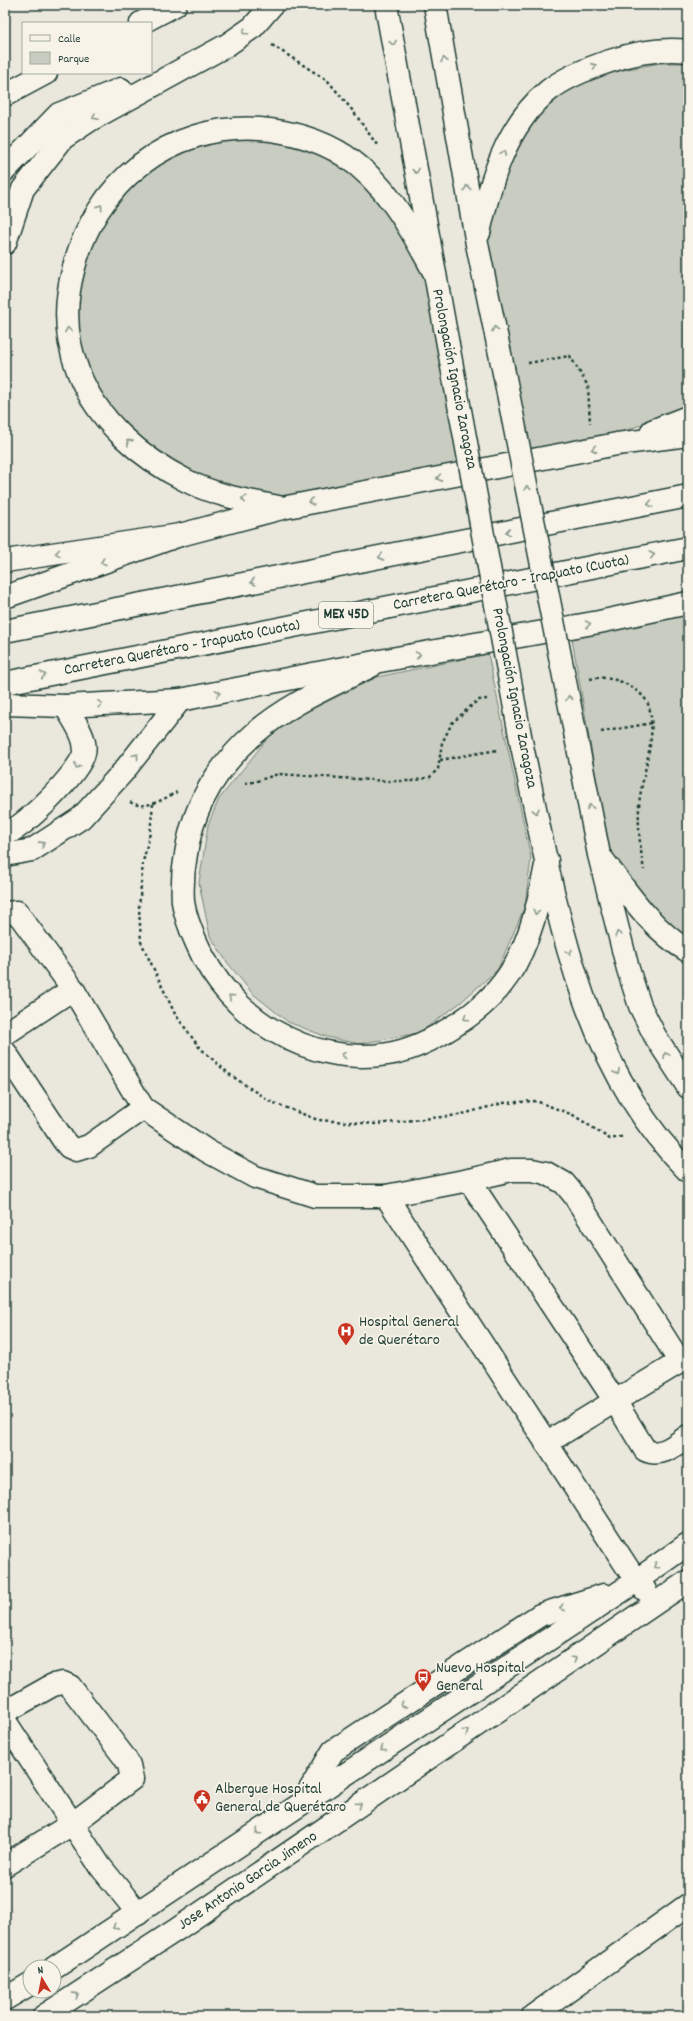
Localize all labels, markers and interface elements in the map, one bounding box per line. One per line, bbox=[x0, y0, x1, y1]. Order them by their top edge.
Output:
legend bbox=[22, 22, 152, 74]
one-way arrow bbox=[242, 27, 249, 35]
text: Calle bbox=[58, 31, 81, 48]
one-way arrow bbox=[388, 40, 397, 47]
text: Parque bbox=[58, 51, 89, 68]
one-way arrow bbox=[441, 57, 449, 63]
one-way arrow bbox=[591, 63, 598, 71]
one-way arrow bbox=[92, 112, 99, 119]
one-way arrow bbox=[498, 150, 506, 157]
one-way arrow bbox=[411, 168, 420, 175]
one-way arrow bbox=[463, 185, 472, 191]
one-way arrow bbox=[95, 205, 102, 212]
street label: Prolongación Ignacio Zaragoza bbox=[425, 287, 483, 472]
one-way arrow bbox=[491, 326, 500, 333]
one-way arrow bbox=[64, 327, 73, 334]
one-way arrow bbox=[126, 439, 134, 447]
one-way arrow bbox=[591, 444, 597, 452]
one-way arrow bbox=[436, 473, 442, 482]
one-way arrow bbox=[524, 485, 532, 492]
one-way arrow bbox=[241, 496, 247, 504]
one-way arrow bbox=[308, 498, 314, 506]
one-way arrow bbox=[647, 499, 653, 508]
one-way arrow bbox=[505, 527, 512, 535]
one-way arrow bbox=[55, 548, 61, 557]
street label: Carretera Querétaro - Irapuato (Cuota) bbox=[391, 549, 631, 617]
one-way arrow bbox=[378, 552, 384, 560]
one-way arrow bbox=[648, 552, 655, 560]
one-way arrow bbox=[100, 557, 107, 566]
one-way arrow bbox=[250, 577, 256, 585]
road number: MEX 45D bbox=[319, 602, 373, 628]
street label: Prolongación Ignacio Zaragoza bbox=[485, 606, 543, 791]
street label: Carretera Querétaro - Irapuato (Cuota) bbox=[62, 614, 302, 682]
one-way arrow bbox=[585, 621, 591, 629]
one-way arrow bbox=[415, 651, 421, 659]
one-way arrow bbox=[40, 672, 46, 680]
one-way arrow bbox=[215, 689, 221, 697]
one-way arrow bbox=[565, 695, 574, 701]
one-way arrow bbox=[97, 700, 103, 708]
one-way arrow bbox=[131, 753, 138, 760]
one-way arrow bbox=[74, 762, 81, 769]
one-way arrow bbox=[586, 804, 595, 811]
one-way arrow bbox=[532, 808, 540, 814]
one-way arrow bbox=[38, 841, 45, 848]
one-way arrow bbox=[532, 908, 541, 915]
one-way arrow bbox=[614, 931, 623, 938]
one-way arrow bbox=[564, 948, 572, 955]
one-way arrow bbox=[228, 994, 236, 1002]
one-way arrow bbox=[463, 1013, 470, 1020]
one-way arrow bbox=[341, 1050, 347, 1059]
one-way arrow bbox=[663, 1052, 670, 1059]
one-way arrow bbox=[612, 1068, 619, 1075]
place label: Hospital General de Querétaro bbox=[359, 1311, 459, 1352]
hospital icon: Hospital General de Querétaro bbox=[336, 1321, 356, 1346]
one-way arrow bbox=[654, 1561, 661, 1568]
one-way arrow bbox=[558, 1603, 565, 1612]
one-way arrow bbox=[570, 1656, 577, 1664]
place label: Nuevo Hospital General bbox=[436, 1657, 525, 1698]
bus stop icon: Nuevo Hospital General bbox=[413, 1667, 433, 1692]
one-way arrow bbox=[401, 1700, 408, 1707]
one-way arrow bbox=[462, 1730, 469, 1737]
one-way arrow bbox=[380, 1744, 387, 1752]
place label: Albergue Hospital General de Querétaro bbox=[215, 1778, 346, 1819]
public building icon: Albergue Hospital General de Querétaro bbox=[192, 1788, 212, 1813]
one-way arrow bbox=[355, 1802, 362, 1810]
street label: Jose Antonio Garcia Jimeno bbox=[174, 1826, 322, 1936]
one-way arrow bbox=[255, 1827, 262, 1835]
one-way arrow bbox=[112, 1922, 119, 1930]
north arrow bbox=[22, 1959, 62, 1999]
text: N bbox=[37, 1963, 45, 1979]
one-way arrow bbox=[72, 1992, 79, 1999]

